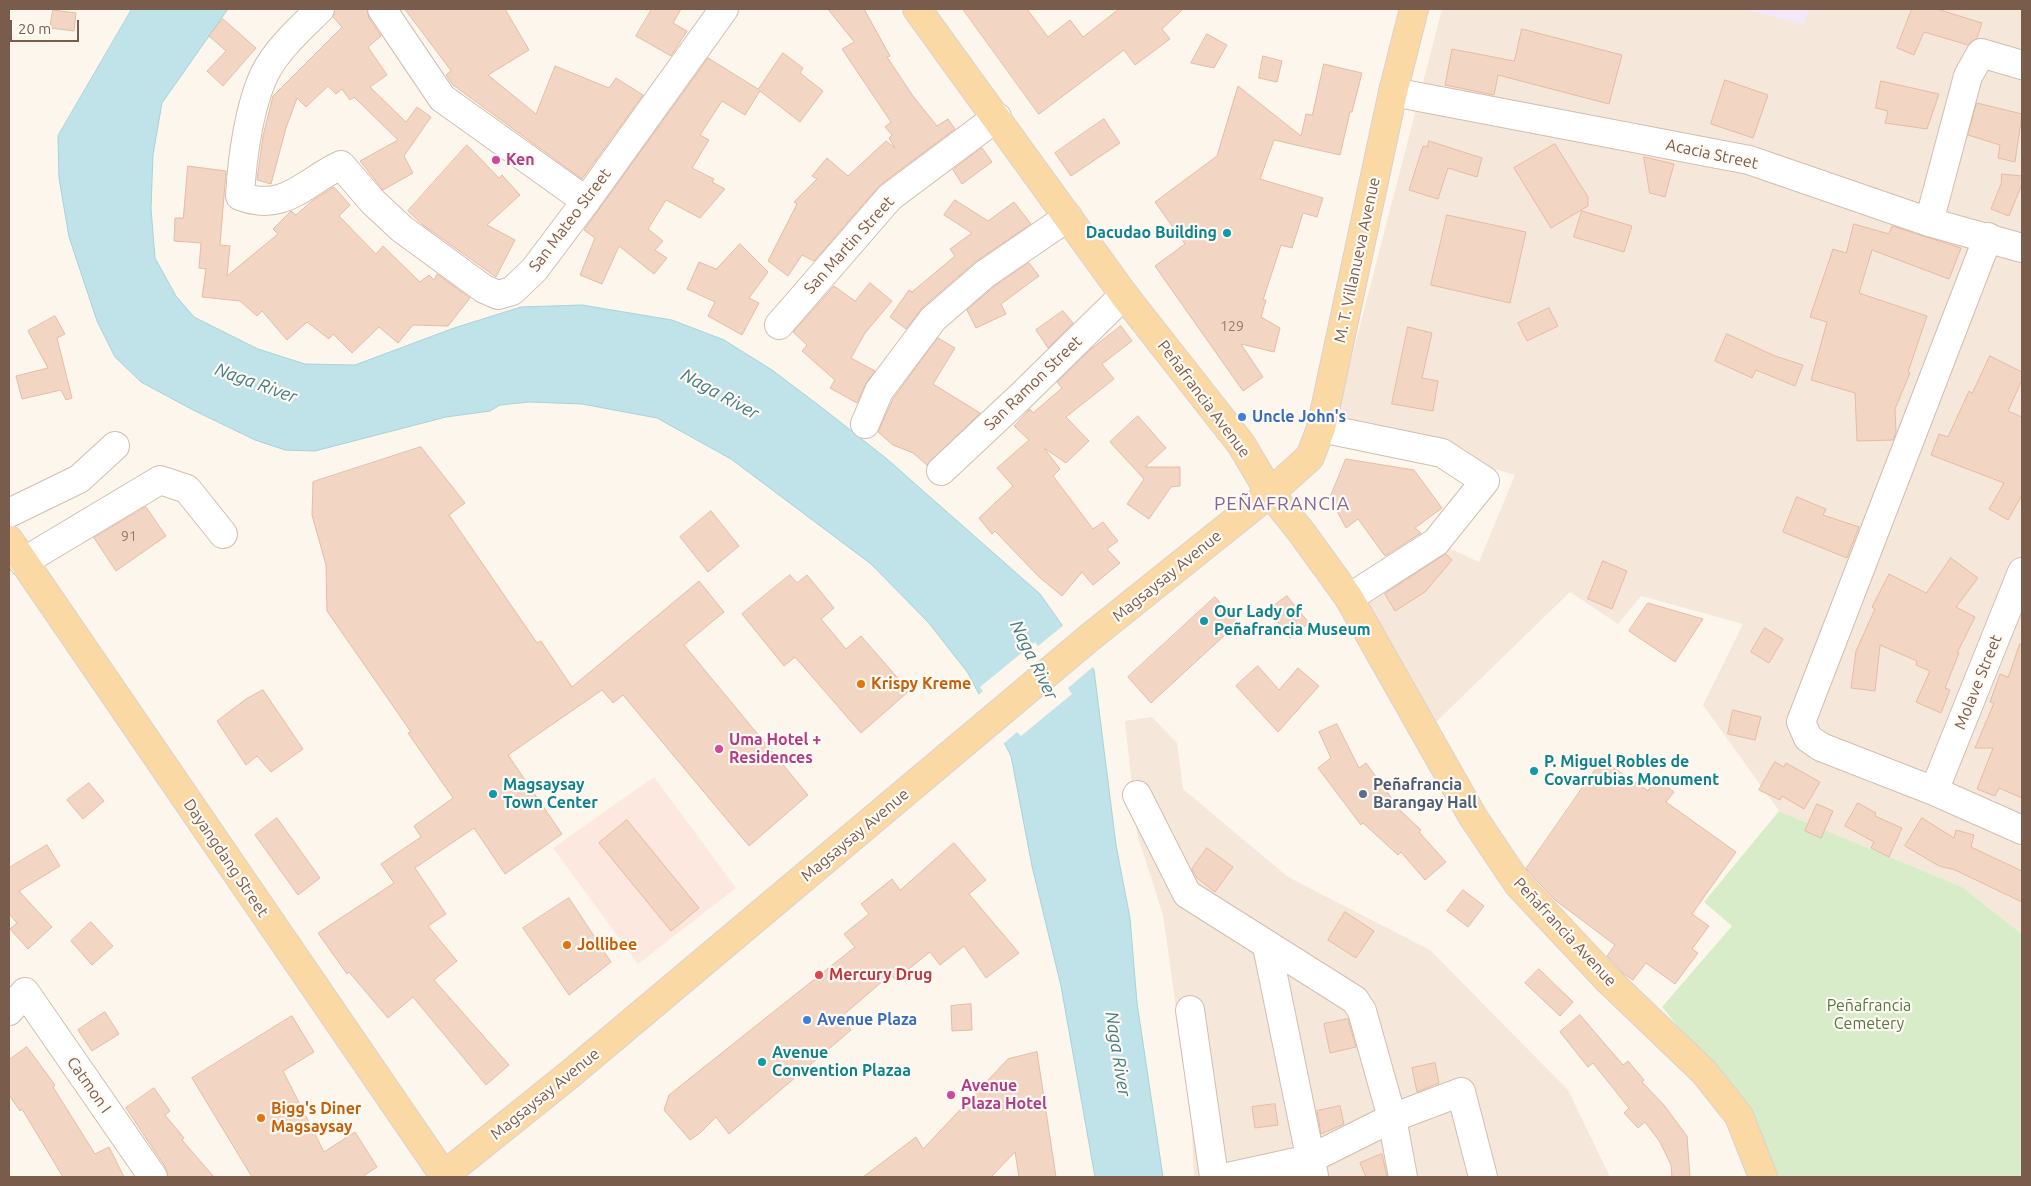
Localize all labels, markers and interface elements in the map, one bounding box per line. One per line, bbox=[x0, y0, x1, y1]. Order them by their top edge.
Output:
scale bar bbox=[12, 10, 81, 42]
text: 20 m bbox=[18, 20, 51, 37]
street label: Acacia Street bbox=[1664, 135, 1760, 173]
place label: Ken bbox=[506, 150, 535, 170]
marker: Ken bbox=[490, 154, 502, 166]
street label: San Mateo Street bbox=[525, 165, 615, 275]
street label: M. T. Villanueva Avenue bbox=[1330, 175, 1384, 345]
street label: San Martin Street bbox=[800, 192, 898, 298]
place label: Dacudao Building bbox=[1086, 223, 1217, 243]
marker: Dacudao Building bbox=[1221, 227, 1233, 239]
house number: 129 bbox=[1220, 318, 1244, 334]
street label: San Ramon Street bbox=[980, 332, 1086, 434]
street label: Peñafrancia Avenue bbox=[1154, 336, 1254, 462]
water label: Naga River bbox=[212, 358, 300, 408]
water label: Naga River bbox=[677, 364, 763, 424]
place label: Uncle John's bbox=[1252, 407, 1346, 427]
marker: Uncle John's bbox=[1236, 411, 1248, 423]
district label: PEÑAFRANCIA bbox=[1213, 493, 1351, 515]
street label: Magsaysay Avenue bbox=[1109, 526, 1225, 626]
house number: 91 bbox=[121, 528, 137, 544]
place label: Our Lady of Peñafrancia Museum bbox=[1214, 602, 1371, 640]
marker: Our Lady of Peñafrancia Museum bbox=[1198, 615, 1210, 627]
water label: Naga River bbox=[1005, 617, 1063, 703]
street label: Molave Street bbox=[1950, 632, 2006, 732]
place label: Krispy Kreme bbox=[871, 674, 971, 694]
marker: Krispy Kreme bbox=[855, 678, 867, 690]
place label: Uma Hotel + Residences bbox=[729, 730, 821, 768]
marker: Uma Hotel + Residences bbox=[713, 743, 725, 755]
place label: P. Miguel Robles de Covarrubias Monument bbox=[1544, 752, 1719, 790]
marker: P. Miguel Robles de Covarrubias Monument bbox=[1528, 765, 1540, 777]
place label: Magsaysay Town Center bbox=[503, 775, 598, 813]
place label: Peñafrancia Barangay Hall bbox=[1373, 775, 1477, 813]
street label: Magsaysay Avenue bbox=[797, 784, 913, 886]
marker: Magsaysay Town Center bbox=[487, 788, 499, 800]
marker: Peñafrancia Barangay Hall bbox=[1357, 788, 1369, 800]
street label: Dayangdang Street bbox=[179, 795, 273, 921]
street label: Peñafrancia Avenue bbox=[1510, 874, 1620, 990]
place label: Jollibee bbox=[577, 935, 637, 955]
marker: Jollibee bbox=[561, 939, 573, 951]
place label: Mercury Drug bbox=[829, 965, 932, 985]
marker: Mercury Drug bbox=[813, 969, 825, 981]
park label: Peñafrancia Cemetery bbox=[1827, 996, 1911, 1034]
place label: Avenue Plaza bbox=[817, 1010, 917, 1030]
water label: Naga River bbox=[1101, 1010, 1135, 1098]
marker: Avenue Plaza bbox=[801, 1014, 813, 1026]
place label: Avenue Convention Plazaa bbox=[772, 1043, 911, 1081]
street label: Magsaysay Avenue bbox=[487, 1044, 603, 1144]
street label: Catmon I bbox=[63, 1053, 115, 1117]
marker: Avenue Convention Plazaa bbox=[756, 1056, 768, 1068]
place label: Avenue Plaza Hotel bbox=[961, 1076, 1047, 1114]
marker: Avenue Plaza Hotel bbox=[945, 1089, 957, 1101]
place label: Bigg's Diner Magsaysay bbox=[271, 1099, 361, 1137]
marker: Bigg's Diner Magsaysay bbox=[255, 1112, 267, 1124]

